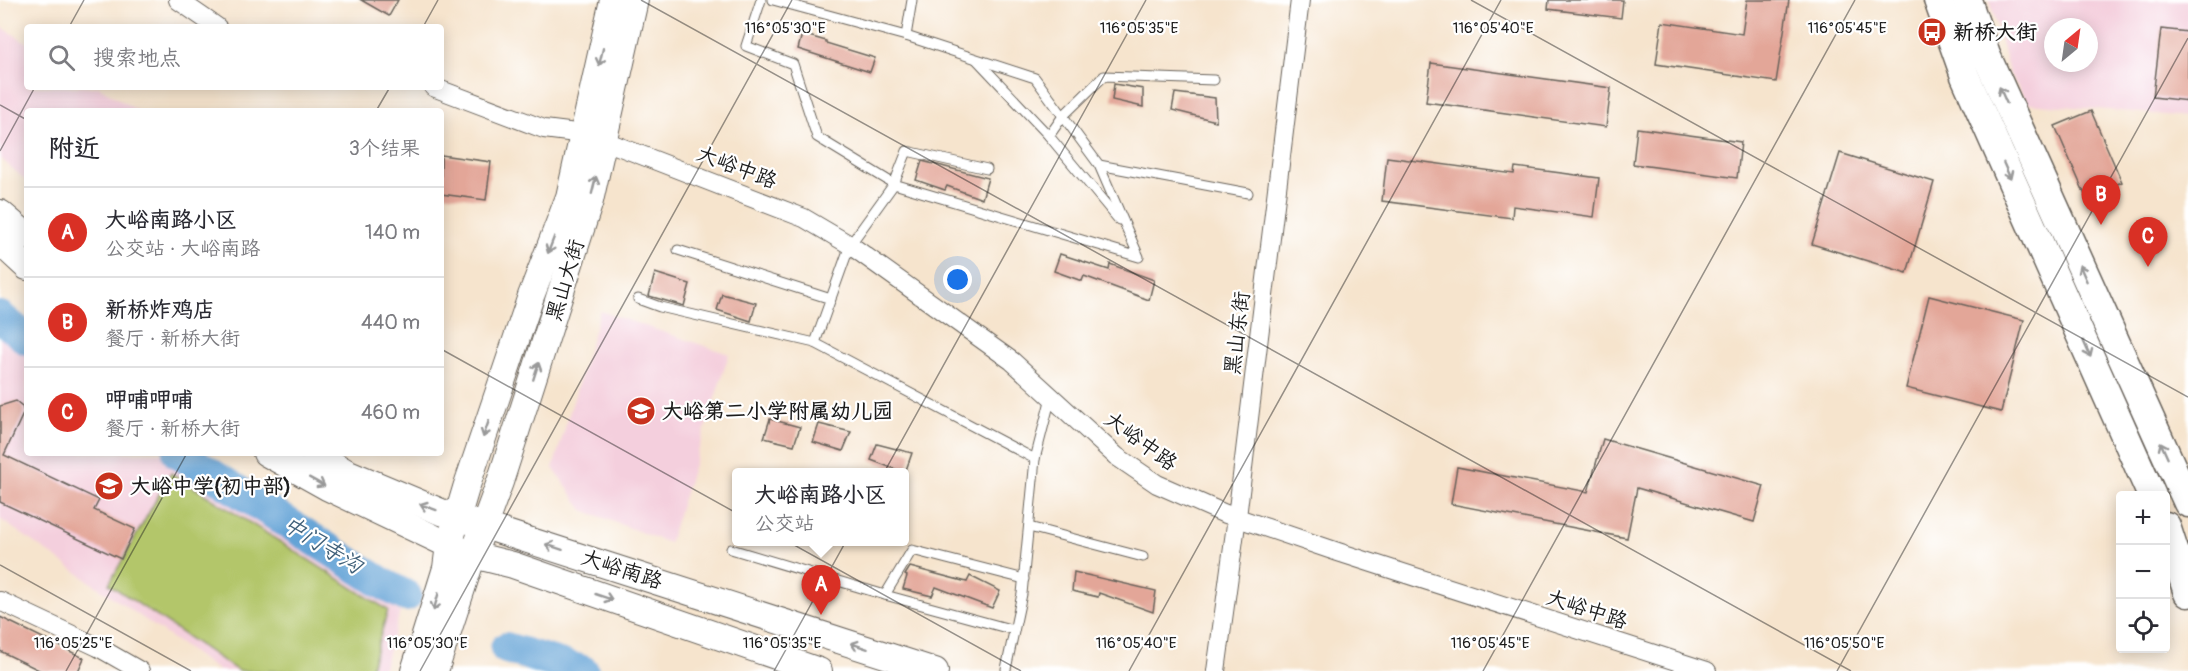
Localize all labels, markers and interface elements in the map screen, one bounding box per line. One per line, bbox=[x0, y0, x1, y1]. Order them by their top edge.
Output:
bus stop icon: 新桥大街 bbox=[1916, 16, 1948, 48]
north arrow bbox=[2044, 18, 2098, 72]
text: 116°05'30"E bbox=[745, 19, 826, 38]
text: 116°05'35"E bbox=[1100, 19, 1179, 38]
text: 116°05'40"E bbox=[1452, 19, 1534, 38]
text: 116°05'45"E bbox=[1807, 19, 1887, 38]
place label: 新桥大街 bbox=[1953, 19, 2037, 46]
search box bbox=[24, 24, 444, 90]
icon: search bbox=[45, 41, 78, 74]
text: 搜索地点 bbox=[93, 44, 181, 72]
one-way arrow bbox=[595, 47, 606, 66]
one-way arrow bbox=[1997, 86, 2008, 104]
text: 附近 bbox=[48, 133, 100, 165]
text: 3个结果 bbox=[349, 136, 420, 161]
street label: 大峪中路 bbox=[693, 140, 781, 195]
one-way arrow bbox=[2002, 161, 2013, 179]
one-way arrow bbox=[588, 176, 600, 195]
pin: B bbox=[2082, 176, 2120, 225]
text: 大峪南路小区 bbox=[105, 206, 237, 234]
pin: C bbox=[2128, 218, 2168, 267]
text: A bbox=[61, 220, 74, 245]
text: 140 m bbox=[365, 220, 420, 245]
one-way arrow bbox=[544, 235, 555, 254]
text: 公交站 · 大峪南路 bbox=[105, 236, 260, 261]
street label: 黑山大街 bbox=[540, 236, 591, 324]
one-way arrow bbox=[2077, 264, 2088, 282]
your location bbox=[943, 265, 972, 294]
street label: 黑山东街 bbox=[1219, 290, 1256, 376]
text: 新桥炸鸡店 bbox=[105, 296, 215, 324]
text: B bbox=[62, 310, 73, 335]
text: 440 m bbox=[361, 310, 420, 335]
text: 餐厅 · 新桥大街 bbox=[105, 326, 240, 351]
one-way arrow bbox=[2081, 339, 2093, 357]
one-way arrow bbox=[531, 362, 542, 381]
text: 呷哺呷哺 bbox=[105, 386, 193, 414]
school or university icon: 大峪第二小学附属幼儿园 bbox=[625, 395, 657, 427]
place label: 大峪第二小学附属幼儿园 bbox=[662, 398, 893, 425]
text: C bbox=[61, 400, 74, 425]
text: 460 m bbox=[361, 400, 420, 425]
street label: 大峪中路 bbox=[1099, 406, 1183, 477]
text: 餐厅 · 新桥大街 bbox=[105, 416, 240, 441]
one-way arrow bbox=[480, 419, 491, 438]
one-way arrow bbox=[2157, 442, 2169, 460]
popup bbox=[732, 468, 909, 546]
school or university icon: 大峪中学(初中部) bbox=[93, 470, 125, 502]
place label: 大峪中学(初中部) bbox=[130, 473, 291, 500]
one-way arrow bbox=[308, 476, 325, 488]
text: 大峪南路小区 bbox=[754, 481, 887, 509]
map controls bbox=[2116, 491, 2170, 653]
button: + bbox=[2116, 491, 2170, 545]
one-way arrow bbox=[419, 500, 438, 511]
water label: 中门寺沟 bbox=[278, 510, 369, 581]
text: 公交站 bbox=[754, 511, 814, 536]
one-way arrow bbox=[545, 541, 564, 552]
street label: 大峪南路 bbox=[578, 544, 666, 595]
button: − bbox=[2116, 545, 2170, 599]
pin: A bbox=[802, 566, 840, 615]
street label: 大峪中路 bbox=[1543, 584, 1631, 635]
one-way arrow bbox=[430, 592, 441, 611]
one-way arrow bbox=[594, 592, 613, 603]
button: locate bbox=[2116, 599, 2170, 653]
text: 116°05'25"E bbox=[34, 634, 113, 653]
text: 116°05'30"E bbox=[387, 634, 468, 653]
text: 116°05'35"E bbox=[743, 634, 822, 653]
text: 116°05'40"E bbox=[1095, 634, 1177, 653]
text: 116°05'45"E bbox=[1450, 634, 1530, 653]
text: 116°05'50"E bbox=[1804, 634, 1885, 653]
one-way arrow bbox=[850, 640, 869, 651]

